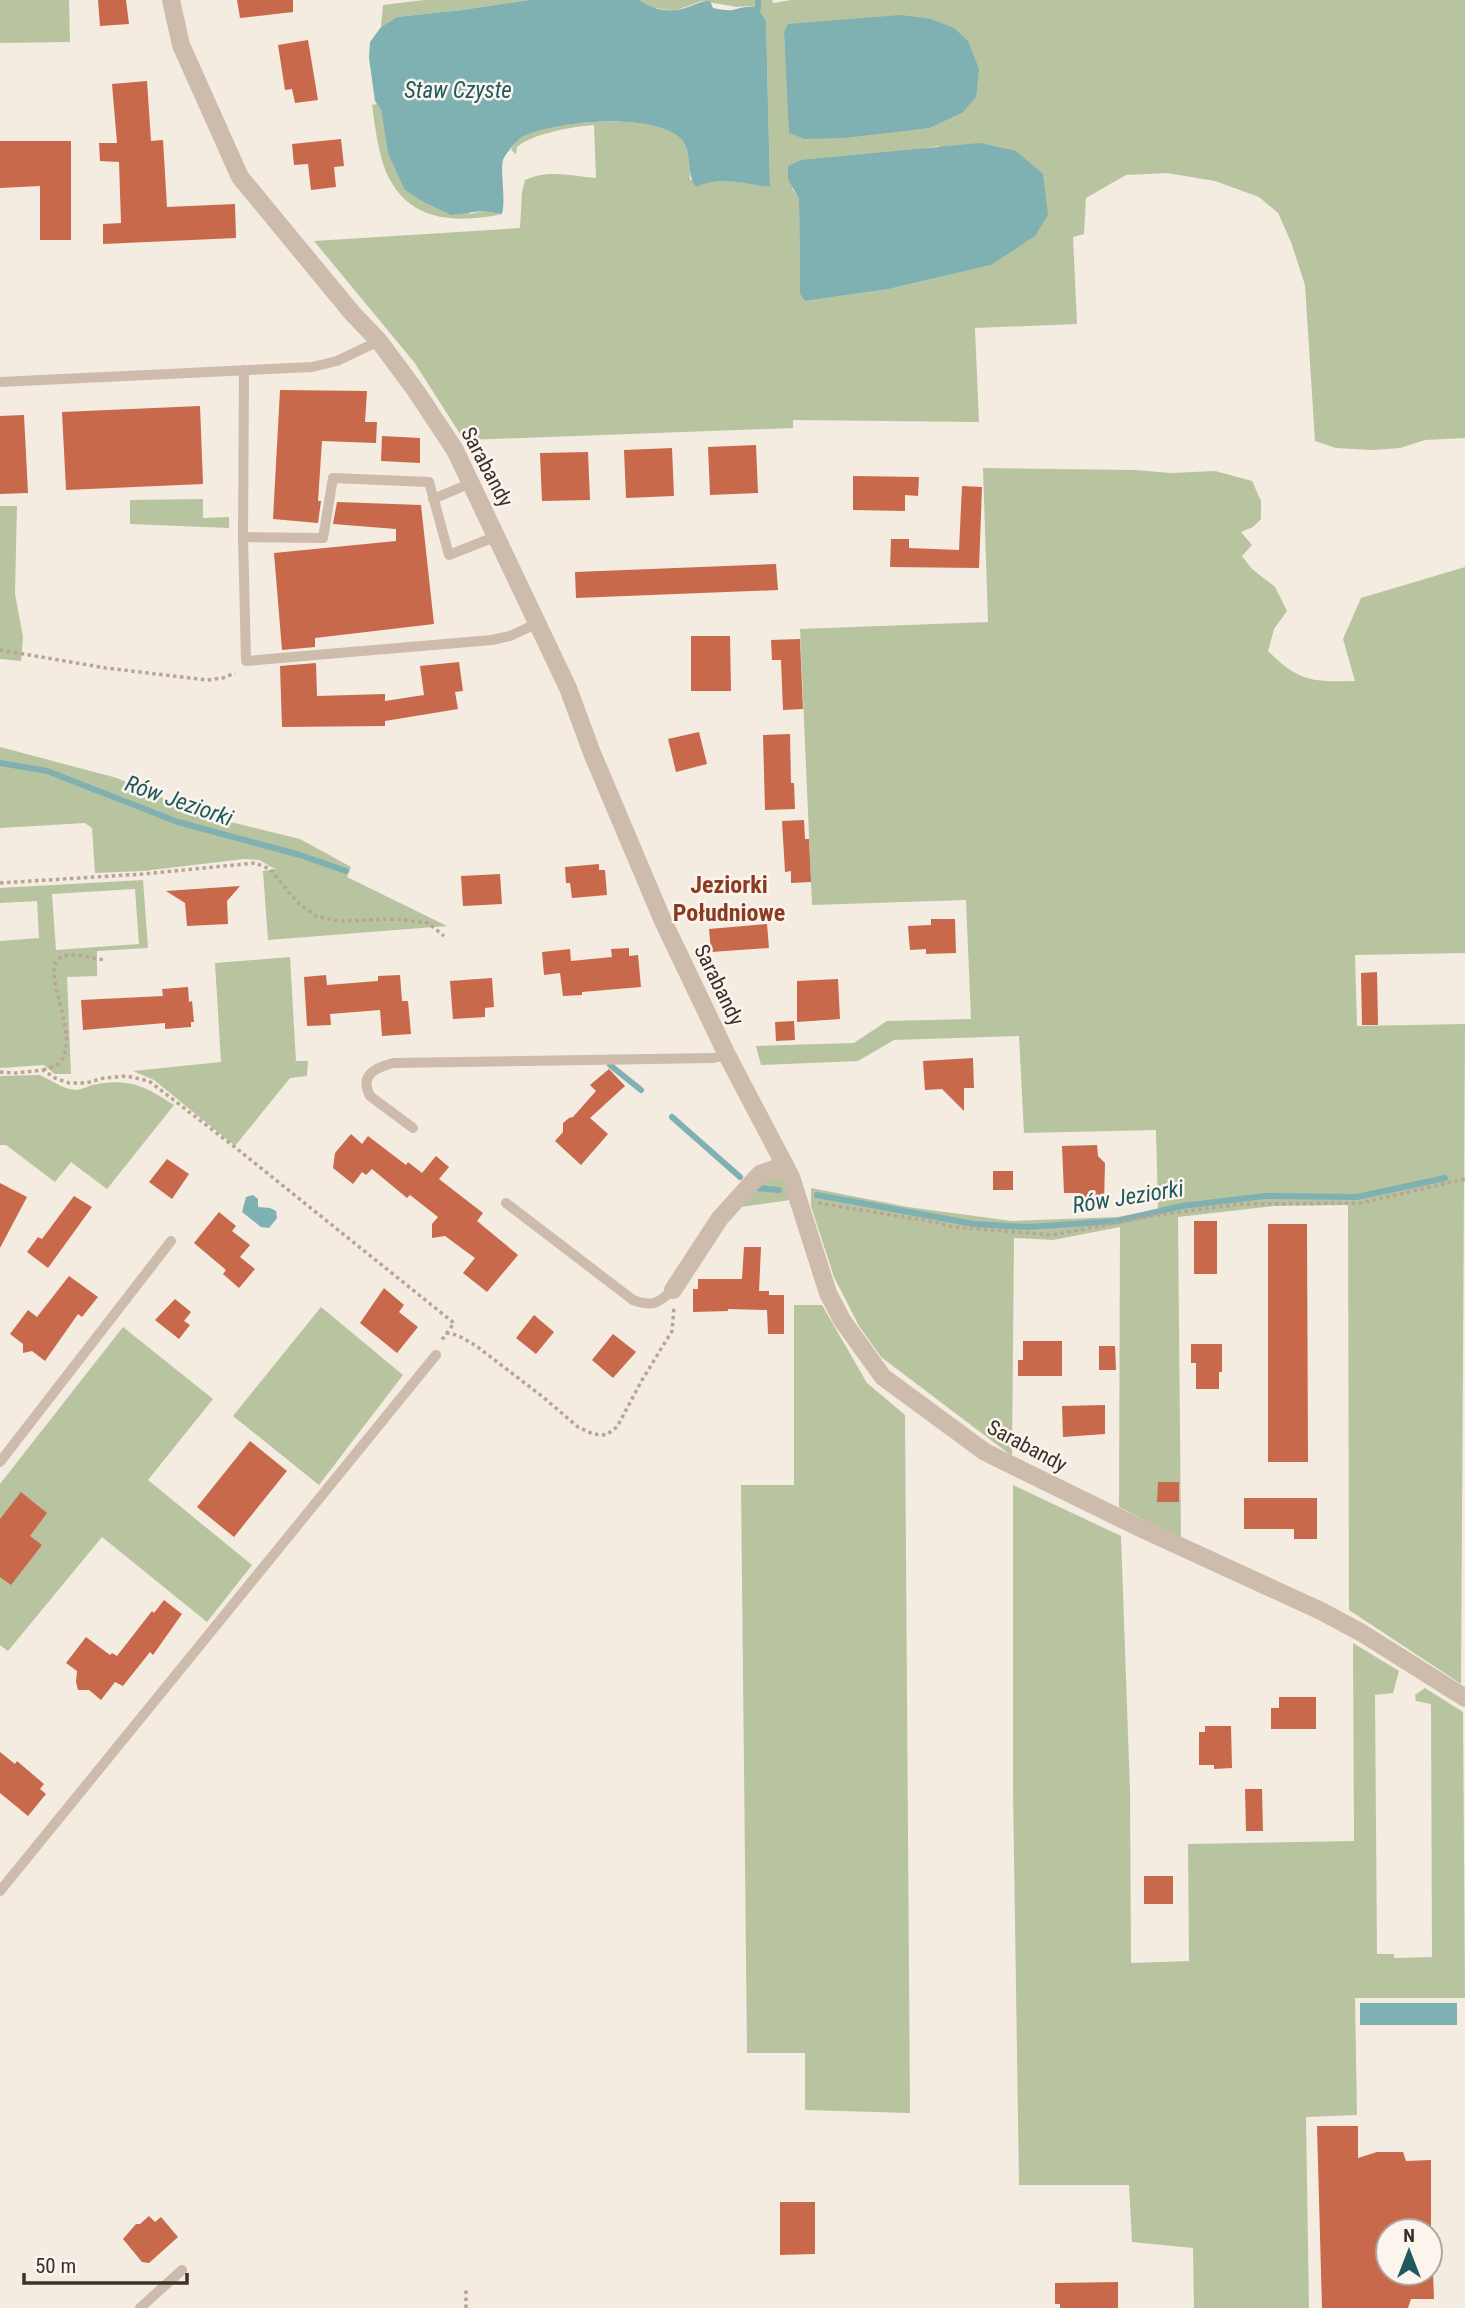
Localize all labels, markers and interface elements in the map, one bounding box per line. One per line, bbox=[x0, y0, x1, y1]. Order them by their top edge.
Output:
water label: Staw Czyste bbox=[404, 77, 512, 104]
street label: Sarabandy bbox=[456, 423, 518, 511]
water label: Rów Jeziorki bbox=[122, 770, 237, 832]
district label: Jeziorki Południowe bbox=[673, 871, 785, 927]
street label: Sarabandy bbox=[689, 941, 749, 1029]
water label: Rów Jeziorki bbox=[1071, 1175, 1186, 1219]
street label: Sarabandy bbox=[983, 1415, 1071, 1477]
north arrow bbox=[1374, 2217, 1444, 2287]
text: N bbox=[1403, 2224, 1415, 2247]
scale bar bbox=[24, 2242, 187, 2286]
text: 50 m bbox=[35, 2254, 76, 2278]

